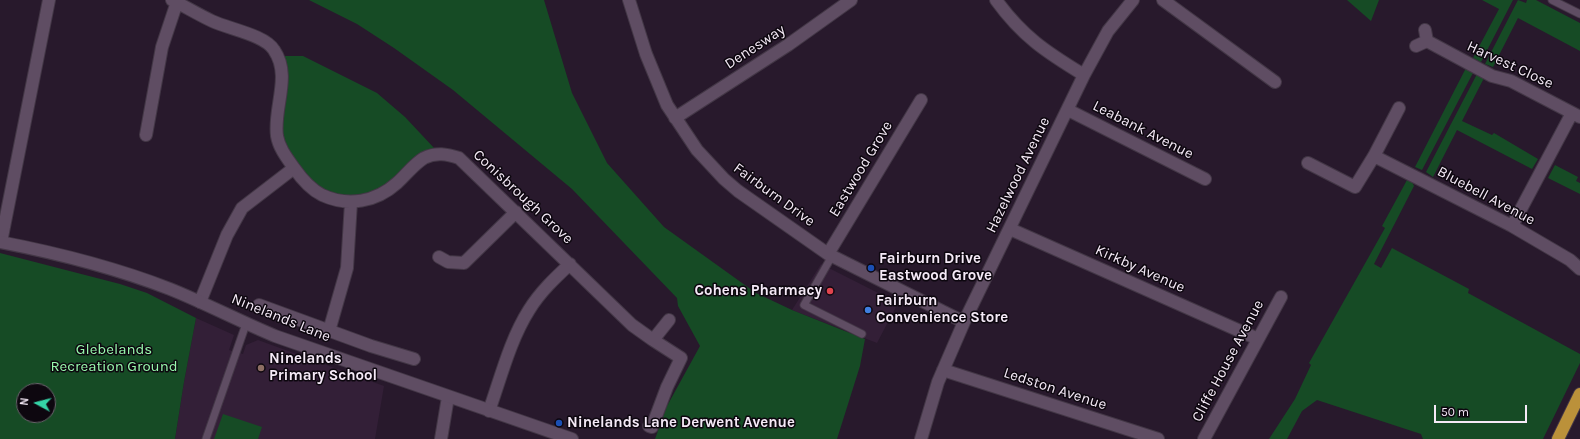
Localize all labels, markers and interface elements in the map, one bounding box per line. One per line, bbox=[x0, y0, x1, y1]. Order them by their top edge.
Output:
street label: Denesway bbox=[721, 21, 789, 73]
street label: Harvest Close bbox=[1464, 37, 1556, 93]
street label: Leabank Avenue bbox=[1090, 97, 1196, 163]
street label: Hazelwood Avenue bbox=[982, 114, 1054, 236]
street label: Eastwood Grove bbox=[825, 118, 897, 220]
street label: Conisbrough Grove bbox=[469, 146, 577, 248]
street label: Fairburn Drive bbox=[730, 159, 818, 231]
street label: Bluebell Avenue bbox=[1434, 163, 1538, 229]
street label: Kirkby Avenue bbox=[1092, 241, 1188, 297]
place label: Fairburn Drive Eastwood Grove bbox=[879, 250, 992, 285]
marker: Fairburn Drive Eastwood Grove bbox=[866, 263, 876, 273]
place label: Cohens Pharmacy bbox=[694, 282, 822, 300]
marker: Cohens Pharmacy bbox=[825, 286, 835, 296]
street label: Ninelands Lane bbox=[229, 290, 333, 346]
place label: Fairburn Convenience Store bbox=[876, 292, 1008, 327]
street label: Cliffe House Avenue bbox=[1188, 297, 1268, 425]
marker: Fairburn Convenience Store bbox=[863, 305, 873, 315]
park label: Glebelands Recreation Ground bbox=[50, 341, 178, 376]
place label: Ninelands Primary School bbox=[269, 350, 377, 385]
marker: Ninelands Primary School bbox=[256, 363, 266, 373]
street label: Ledston Avenue bbox=[1001, 364, 1109, 414]
north arrow bbox=[16, 383, 56, 423]
text: N bbox=[18, 397, 32, 406]
scale bar bbox=[1436, 397, 1529, 423]
text: 50 m bbox=[1441, 405, 1469, 419]
place label: Ninelands Lane Derwent Avenue bbox=[567, 414, 795, 432]
marker: Ninelands Lane Derwent Avenue bbox=[554, 418, 564, 428]

